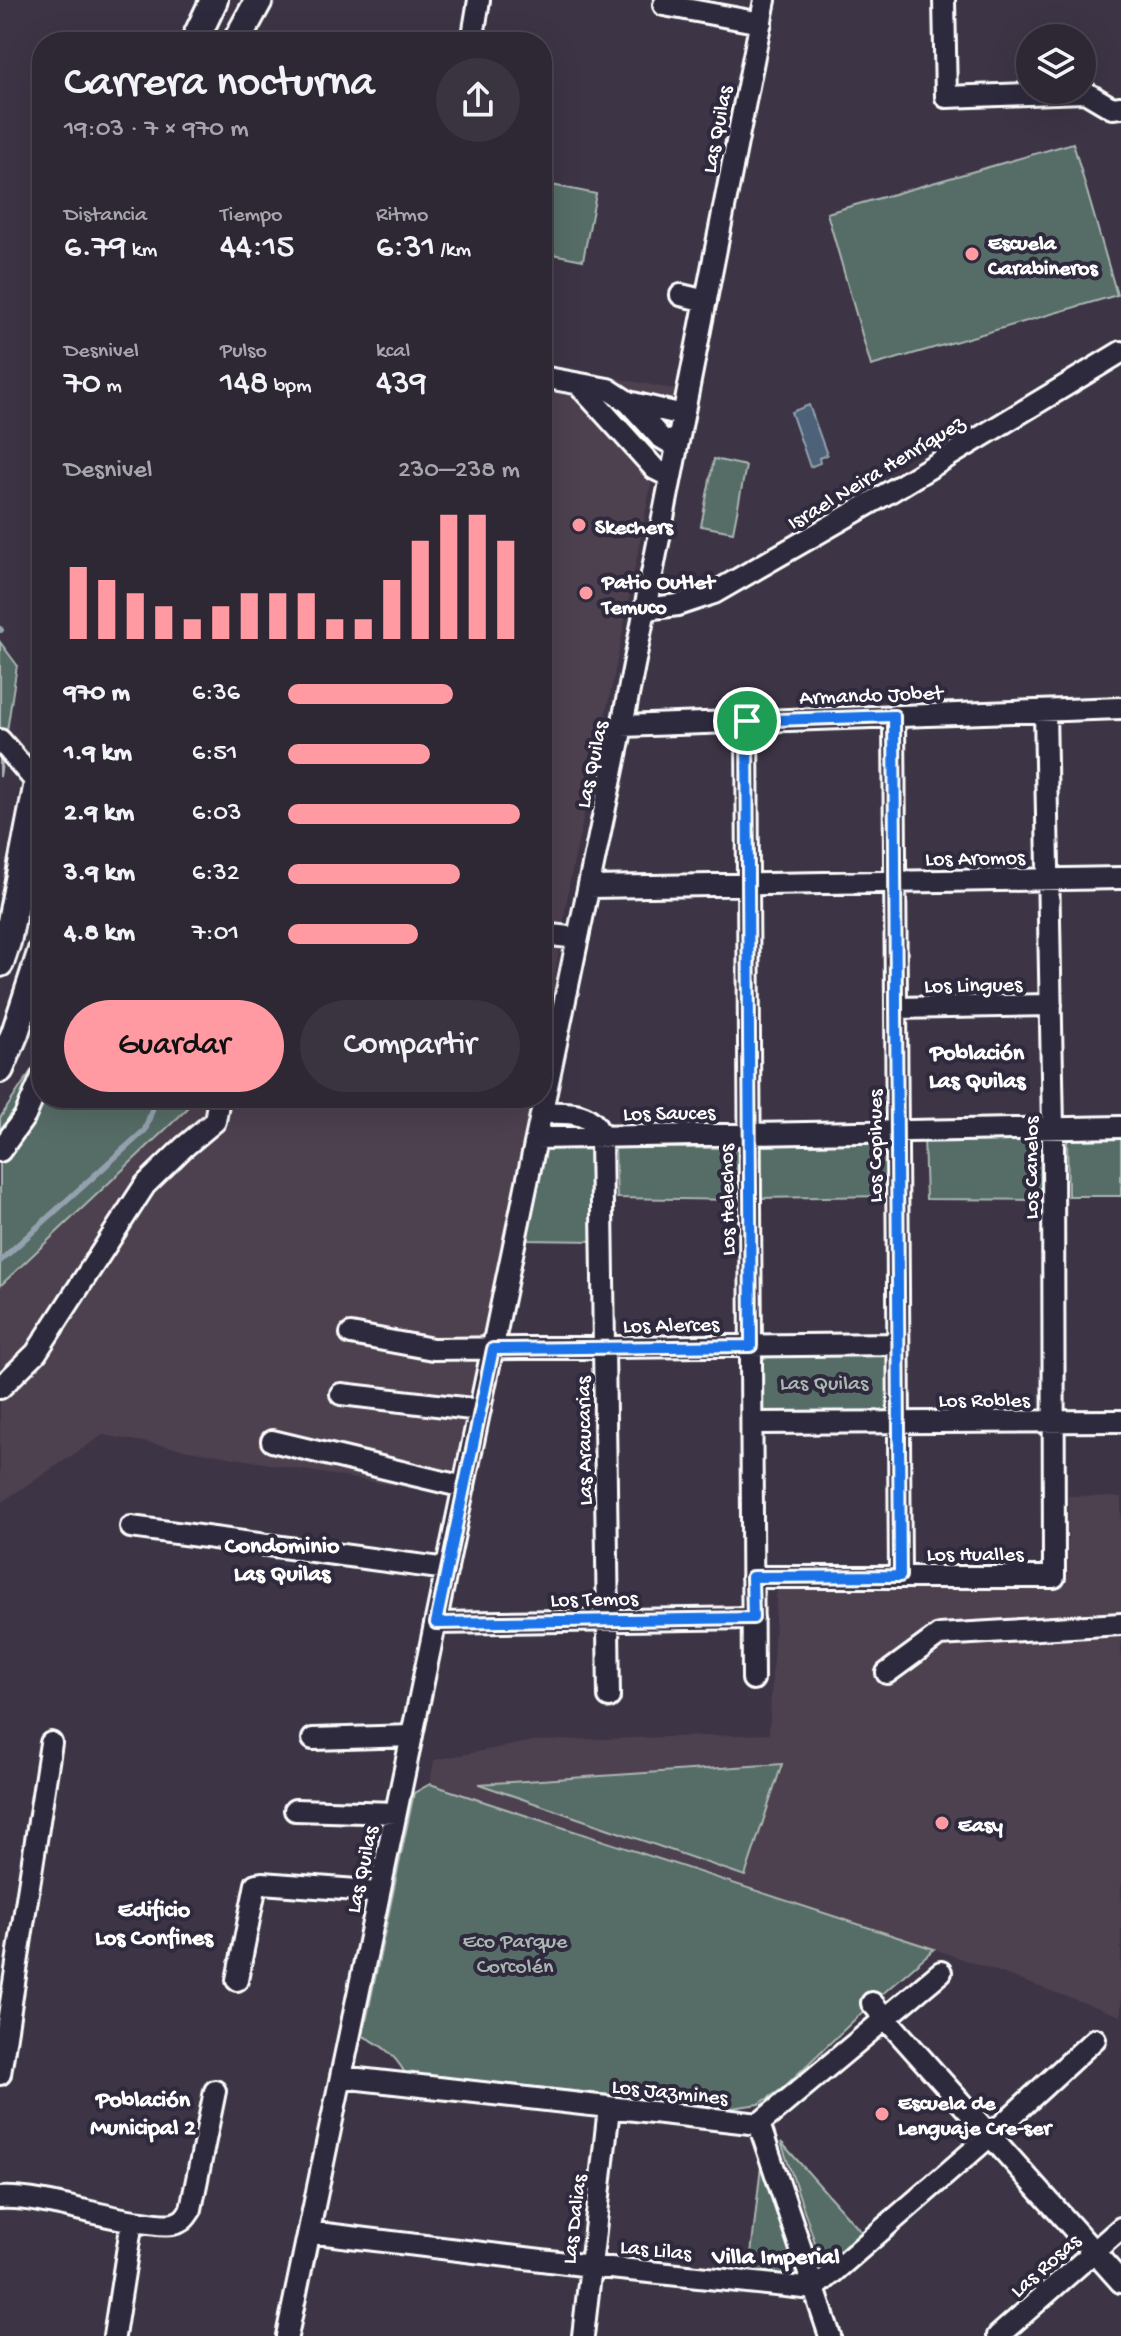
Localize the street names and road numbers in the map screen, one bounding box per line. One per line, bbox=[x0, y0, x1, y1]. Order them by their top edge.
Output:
street label: Las Quilas bbox=[698, 83, 740, 176]
street label: Israel Neira Henríquez bbox=[784, 411, 971, 538]
street label: Armando Jobet bbox=[799, 681, 945, 712]
street label: Las Quilas bbox=[572, 718, 616, 811]
street label: Los Aromos bbox=[925, 846, 1026, 874]
street label: Los Lingues bbox=[924, 973, 1023, 1001]
street label: Los Copihues bbox=[864, 1088, 890, 1203]
street label: Los Sauces bbox=[623, 1101, 716, 1129]
street label: Los Canelos bbox=[1020, 1116, 1046, 1220]
street label: Los Helechos bbox=[715, 1143, 743, 1256]
street label: Los Alerces bbox=[623, 1313, 721, 1341]
street label: Las Araucarias bbox=[572, 1375, 600, 1506]
street label: Los Robles bbox=[938, 1389, 1031, 1415]
street label: Los Hualles bbox=[926, 1543, 1024, 1569]
street label: Los Temos bbox=[550, 1587, 639, 1615]
street label: Las Quilas bbox=[342, 1823, 386, 1916]
street label: Los Jazmines bbox=[610, 2075, 730, 2113]
street label: Las Dalias bbox=[558, 2172, 594, 2266]
street label: Las Rosas bbox=[1006, 2229, 1088, 2305]
street label: Las Lilas bbox=[619, 2235, 693, 2269]

